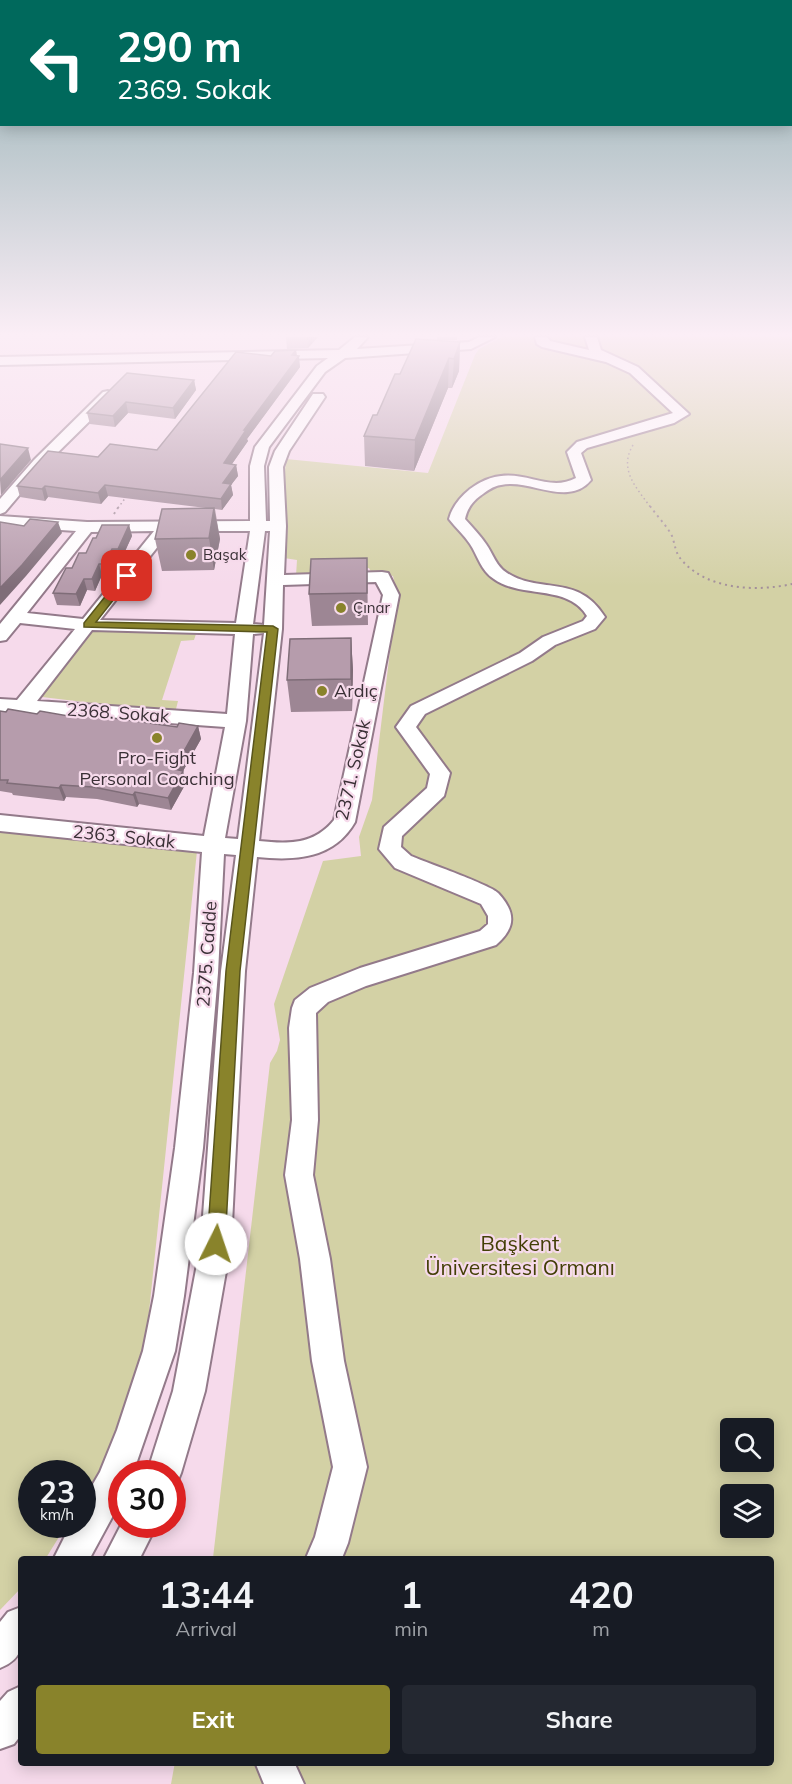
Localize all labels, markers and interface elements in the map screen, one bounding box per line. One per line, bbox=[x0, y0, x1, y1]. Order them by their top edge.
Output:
text: 290 m bbox=[117, 20, 242, 73]
icon: left bbox=[18, 24, 96, 102]
text: 2369. Sokak bbox=[117, 72, 271, 106]
place label: Başak bbox=[203, 545, 247, 564]
marker: Başak bbox=[184, 548, 198, 562]
pin bbox=[101, 550, 152, 601]
icon: arrive bbox=[110, 559, 143, 592]
place label: Çınar bbox=[353, 598, 391, 617]
marker: Çınar bbox=[334, 601, 348, 615]
place label: Ardıç bbox=[334, 679, 378, 702]
marker: Ardıç bbox=[315, 684, 329, 698]
street label: 2368. Sokak bbox=[66, 697, 171, 728]
street label: 2371. Sokak bbox=[330, 717, 375, 823]
marker: Pro-Fight Personal Coaching bbox=[150, 731, 164, 745]
place label: Pro-Fight Personal Coaching bbox=[80, 746, 235, 790]
street label: 2363. Sokak bbox=[72, 820, 177, 853]
street label: 2375. Cadde bbox=[191, 900, 222, 1008]
position arrow bbox=[184, 1212, 248, 1276]
park label: Başkent Üniversitesi Ormanı bbox=[425, 1230, 615, 1280]
map controls bbox=[720, 1418, 774, 1538]
button: search bbox=[720, 1418, 774, 1472]
speed limit sign: 30 bbox=[108, 1460, 186, 1538]
text: 23 bbox=[39, 1473, 75, 1511]
button: layers bbox=[720, 1484, 774, 1538]
text: km/h bbox=[40, 1505, 74, 1524]
text: 13:44 bbox=[158, 1572, 254, 1617]
text: 1 bbox=[400, 1572, 422, 1617]
text: 420 bbox=[569, 1572, 634, 1617]
text: Arrival bbox=[176, 1616, 237, 1641]
text: min bbox=[394, 1616, 428, 1641]
text: m bbox=[592, 1616, 610, 1641]
button: Exit bbox=[36, 1685, 390, 1754]
button: Share bbox=[402, 1685, 756, 1754]

